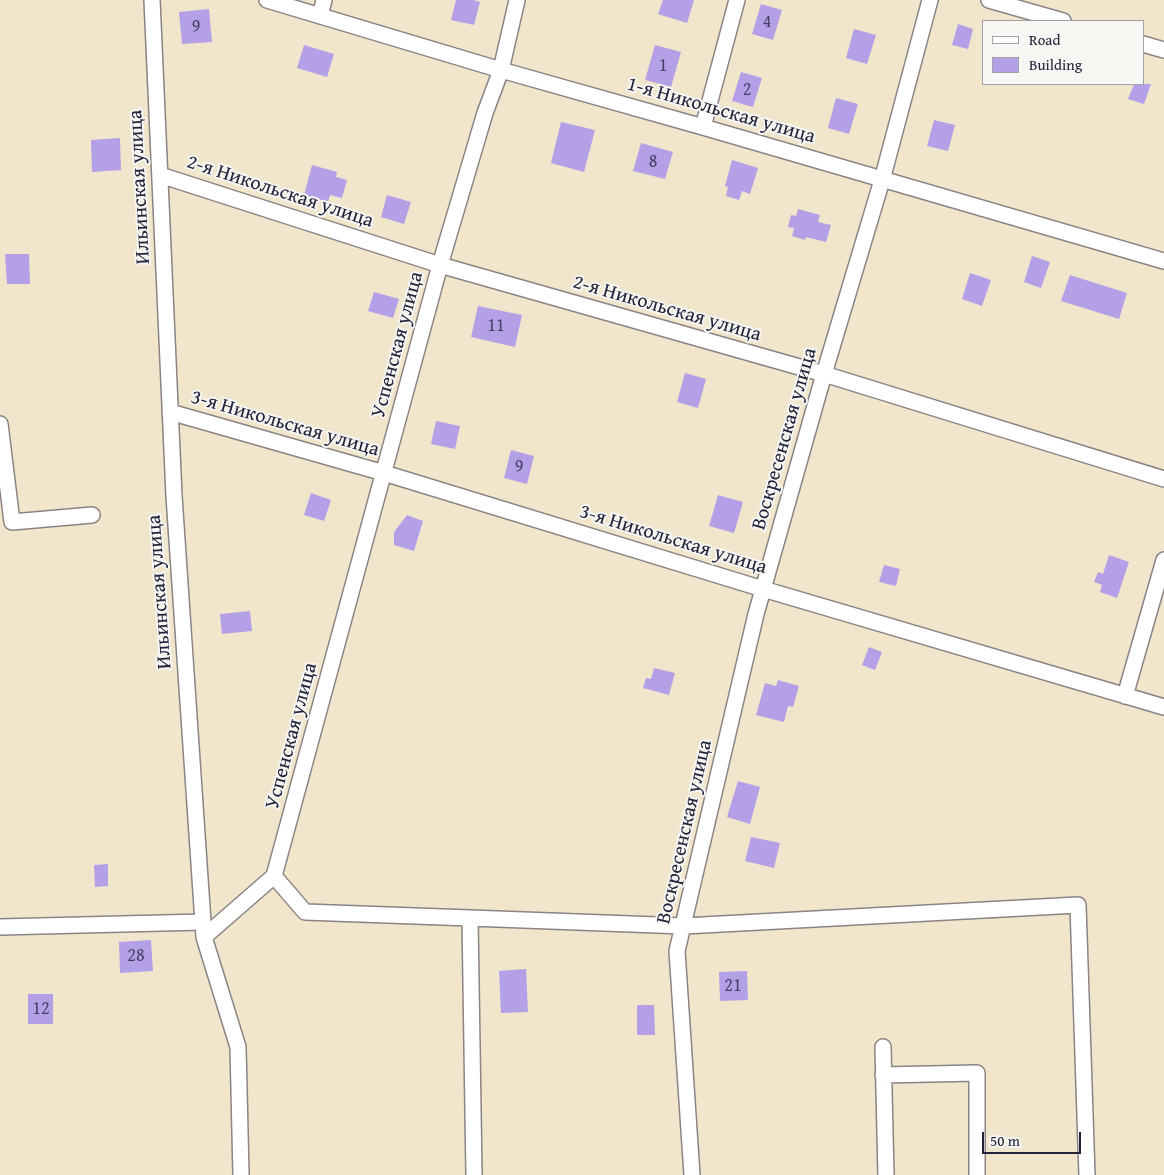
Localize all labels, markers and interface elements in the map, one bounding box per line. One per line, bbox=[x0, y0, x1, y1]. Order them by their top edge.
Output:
house number: 4 bbox=[763, 11, 771, 33]
house number: 9 bbox=[192, 16, 200, 38]
legend bbox=[982, 20, 1144, 85]
text: Road bbox=[1029, 29, 1060, 50]
text: Building bbox=[1029, 54, 1082, 75]
house number: 1 bbox=[659, 55, 667, 77]
street label: 1-я Никольская улица bbox=[624, 73, 818, 149]
house number: 2 bbox=[743, 79, 751, 101]
street label: Ильинская улица bbox=[124, 109, 156, 265]
street label: 2-я Никольская улица bbox=[184, 151, 376, 233]
house number: 8 bbox=[649, 151, 657, 173]
street label: Успенская улица bbox=[367, 269, 429, 421]
street label: 2-я Никольская улица bbox=[570, 271, 764, 347]
house number: 11 bbox=[487, 315, 505, 337]
street label: Воскресенская улица bbox=[748, 345, 822, 533]
street label: 3-я Никольская улица bbox=[188, 386, 382, 462]
house number: 9 bbox=[515, 456, 523, 478]
street label: 3-я Никольская улица bbox=[576, 500, 770, 580]
street label: Ильинская улица bbox=[143, 514, 177, 670]
street label: Успенская улица bbox=[261, 660, 323, 812]
street label: Воскресенская улица bbox=[652, 738, 718, 926]
house number: 28 bbox=[127, 945, 145, 967]
house number: 21 bbox=[724, 975, 742, 997]
house number: 12 bbox=[32, 998, 50, 1020]
scale bar bbox=[984, 1122, 1083, 1154]
text: 50 m bbox=[990, 1130, 1020, 1151]

